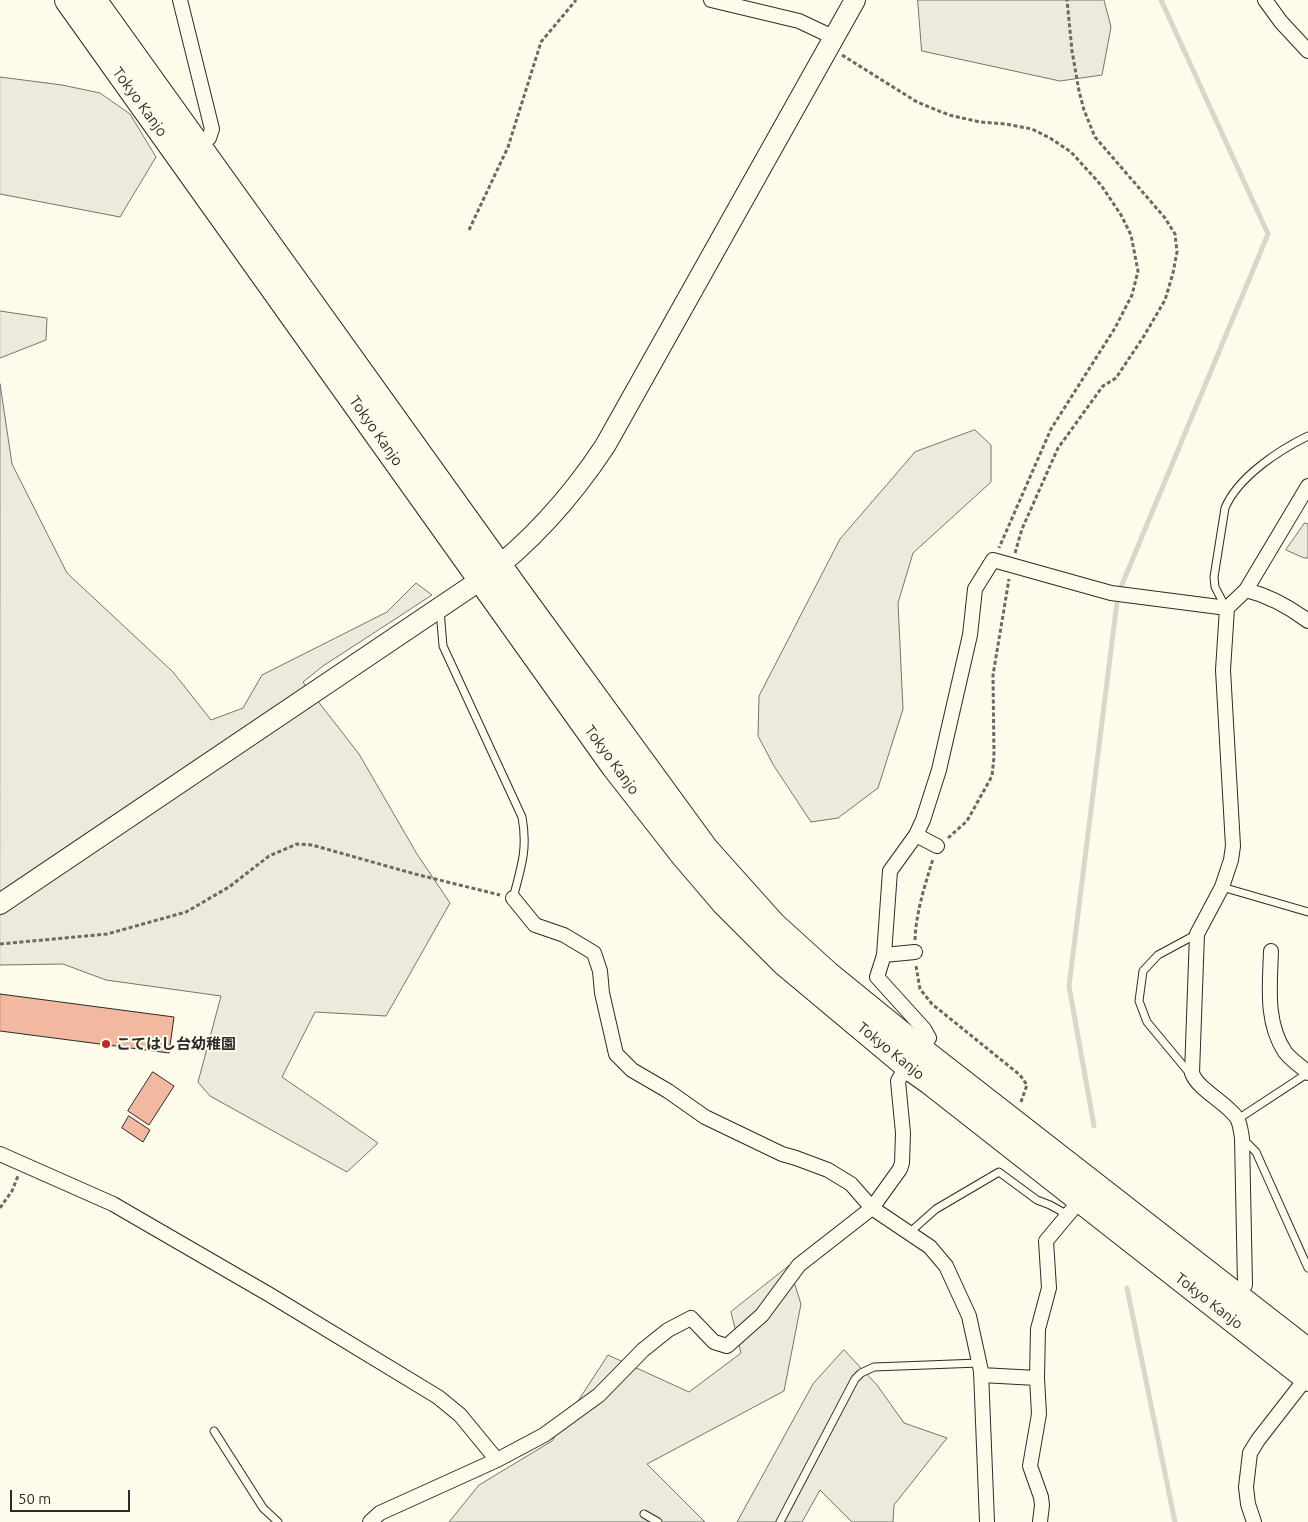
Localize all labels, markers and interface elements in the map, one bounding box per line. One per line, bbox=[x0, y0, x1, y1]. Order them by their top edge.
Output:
street label: Tokyo Kanjo bbox=[109, 64, 171, 140]
street label: Tokyo Kanjo bbox=[345, 393, 407, 469]
street label: Tokyo Kanjo bbox=[581, 722, 643, 798]
street label: Tokyo Kanjo bbox=[854, 1018, 928, 1084]
place label: こてはし台幼稚園 bbox=[116, 1035, 236, 1053]
marker: こてはし台幼稚園 bbox=[100, 1038, 112, 1050]
street label: Tokyo Kanjo bbox=[1171, 1269, 1247, 1333]
scale bar bbox=[12, 1480, 132, 1512]
text: 50 m bbox=[18, 1490, 51, 1507]

